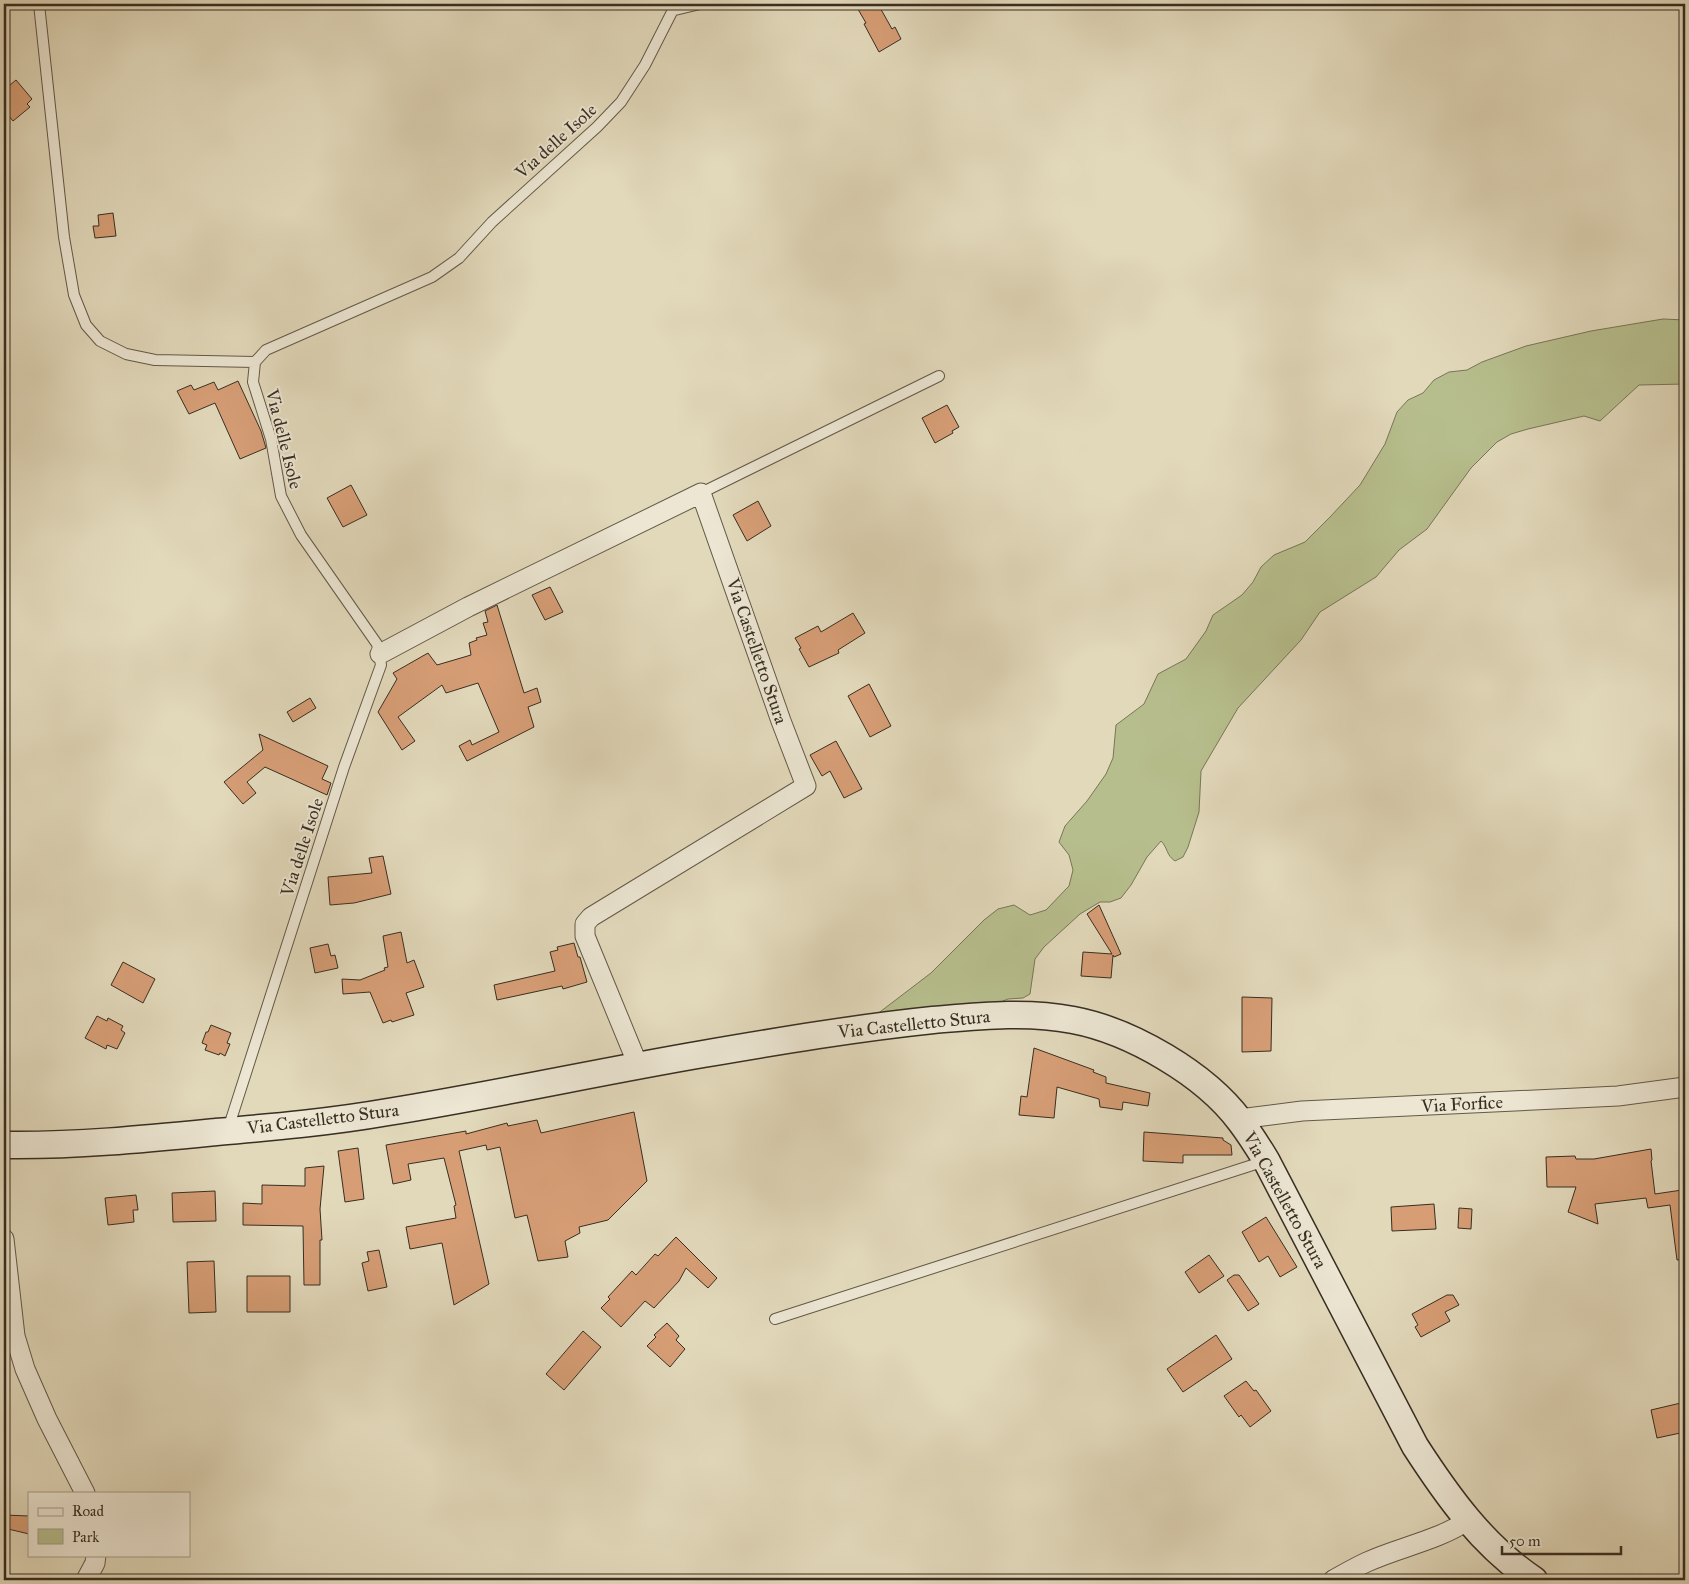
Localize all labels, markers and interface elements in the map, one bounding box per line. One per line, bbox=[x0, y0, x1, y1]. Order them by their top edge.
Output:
street label: Via delle Isole bbox=[510, 99, 601, 184]
street label: Via delle Isole bbox=[261, 386, 307, 491]
street label: Via Castelletto Stura bbox=[721, 574, 792, 727]
street label: Via delle Isole bbox=[275, 795, 328, 900]
street label: Via Castelletto Stura bbox=[836, 1005, 992, 1043]
street label: Via Forfice bbox=[1420, 1091, 1503, 1117]
street label: Via Castelletto Stura bbox=[245, 1099, 401, 1139]
street label: Via Castelletto Stura bbox=[1238, 1127, 1332, 1273]
legend bbox=[28, 1492, 190, 1556]
text: Road bbox=[72, 1502, 104, 1520]
scale bar bbox=[1502, 1524, 1620, 1556]
text: Park bbox=[72, 1528, 99, 1546]
text: 50 m bbox=[1509, 1532, 1541, 1550]

